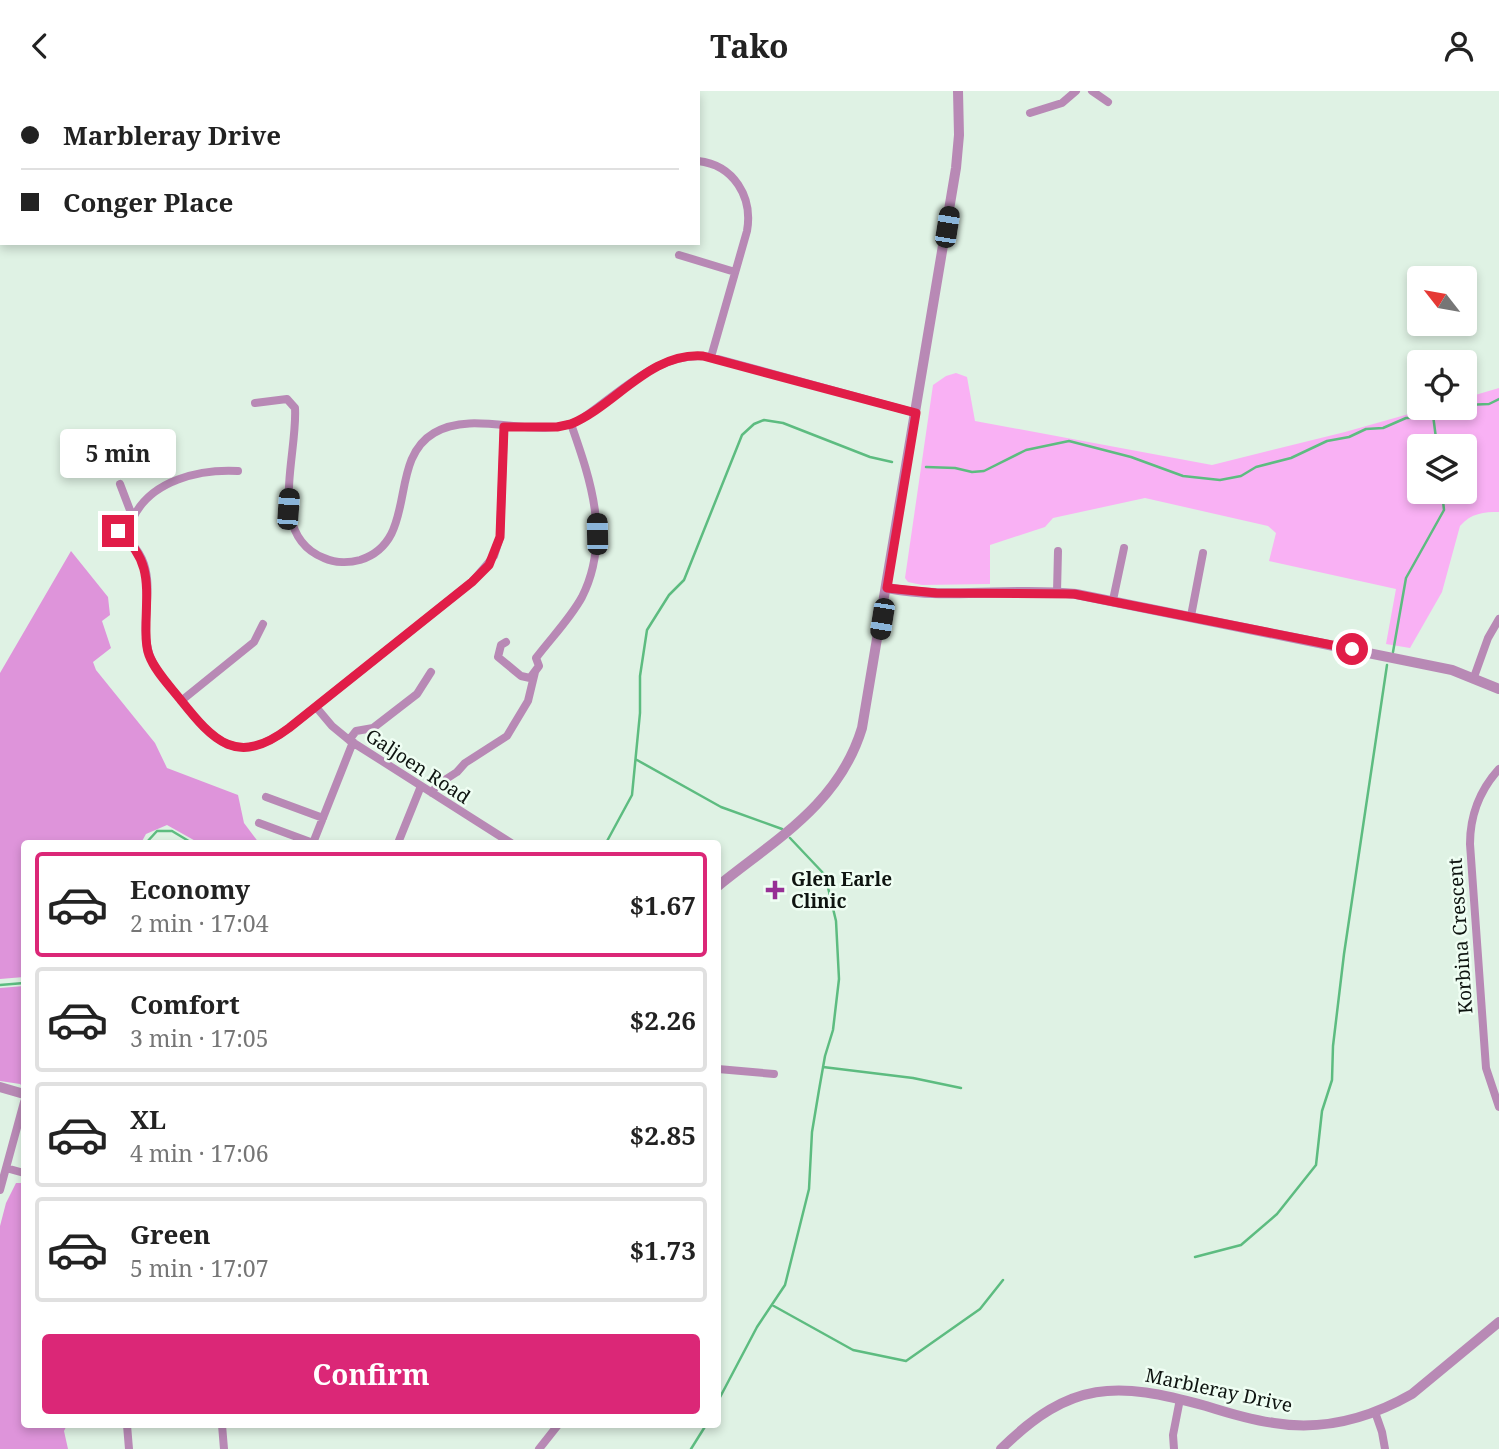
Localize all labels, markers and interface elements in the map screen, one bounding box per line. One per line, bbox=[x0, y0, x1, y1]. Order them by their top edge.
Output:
text: Tako bbox=[710, 24, 789, 67]
icon: back bbox=[21, 27, 59, 65]
icon: person bbox=[1440, 27, 1478, 65]
text: Marbleray Drive bbox=[63, 117, 281, 153]
text: Conger Place bbox=[63, 184, 233, 220]
car bbox=[934, 205, 961, 249]
north arrow bbox=[1407, 266, 1477, 336]
map controls bbox=[1407, 266, 1477, 504]
button: locate bbox=[1407, 350, 1477, 420]
callout: 5 min bbox=[60, 429, 176, 479]
button: layers bbox=[1407, 434, 1477, 504]
text: 5 min bbox=[85, 437, 151, 469]
car bbox=[277, 487, 300, 531]
car bbox=[587, 513, 608, 555]
route end bbox=[102, 515, 134, 547]
car bbox=[869, 597, 896, 641]
route start bbox=[1336, 633, 1368, 665]
street label: Galjoen Road bbox=[361, 722, 476, 810]
street label: Korbina Crescent bbox=[1442, 857, 1478, 1015]
place label: Glen Earle Clinic bbox=[791, 866, 892, 914]
text: Economy bbox=[130, 871, 250, 907]
icon: car bbox=[46, 873, 109, 936]
marker: Glen Earle Clinic bbox=[765, 880, 785, 900]
text: $1.67 bbox=[630, 887, 696, 923]
text: 2 min · 17:04 bbox=[130, 907, 268, 939]
text: Comfort bbox=[130, 986, 240, 1022]
icon: car bbox=[46, 988, 109, 1051]
text: $2.26 bbox=[630, 1002, 696, 1038]
text: 3 min · 17:05 bbox=[130, 1022, 268, 1054]
text: XL bbox=[130, 1101, 166, 1137]
icon: car bbox=[46, 1103, 109, 1166]
text: $2.85 bbox=[630, 1117, 696, 1153]
text: 4 min · 17:06 bbox=[130, 1137, 268, 1169]
text: Green bbox=[130, 1216, 211, 1252]
icon: car bbox=[46, 1218, 109, 1281]
text: $1.73 bbox=[630, 1232, 696, 1268]
text: 5 min · 17:07 bbox=[130, 1252, 268, 1284]
button: Confirm bbox=[42, 1334, 700, 1414]
street label: Marbleray Drive bbox=[1143, 1362, 1295, 1418]

